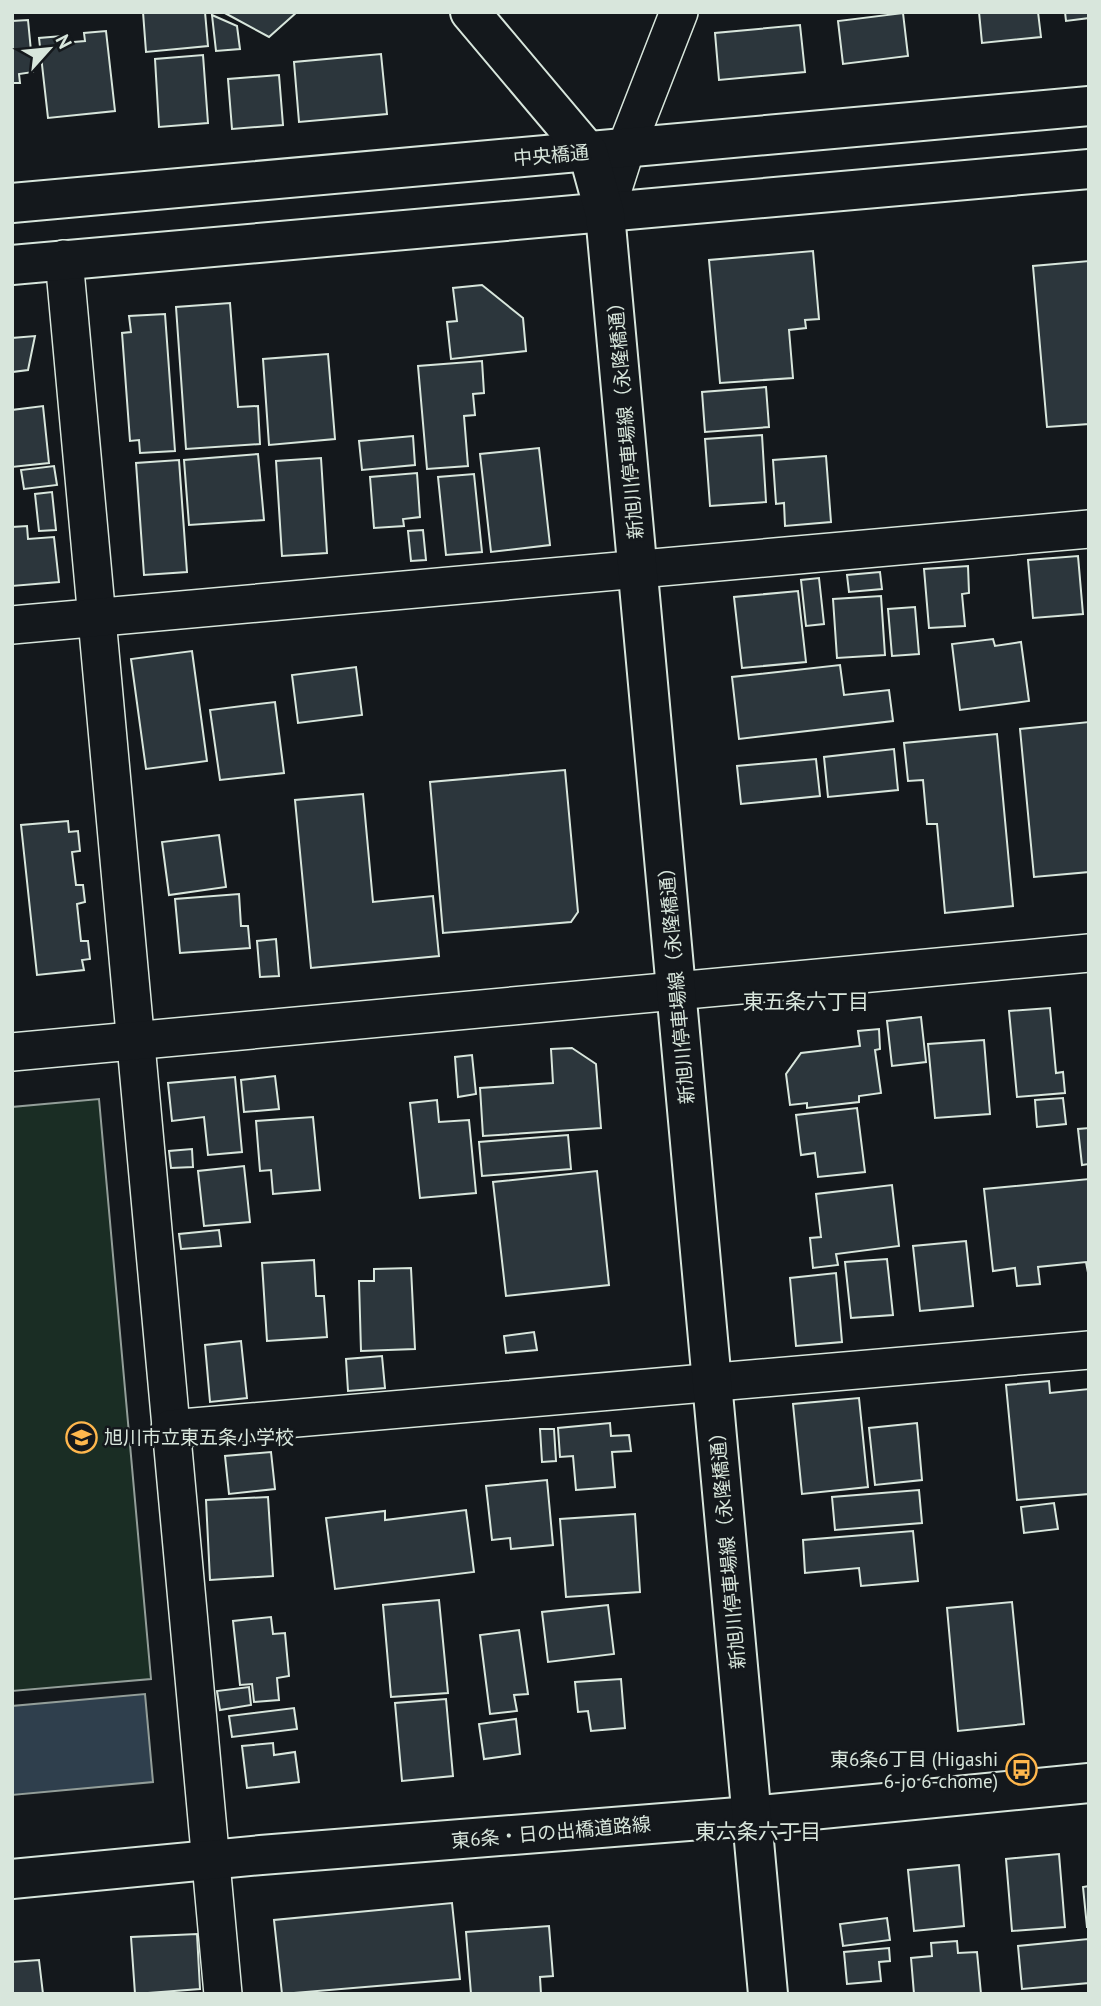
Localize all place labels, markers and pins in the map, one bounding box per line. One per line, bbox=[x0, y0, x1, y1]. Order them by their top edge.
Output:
school or university icon: 旭川市立東五条小学校 bbox=[64, 1420, 98, 1454]
place label: 旭川市立東五条小学校 bbox=[104, 1425, 294, 1449]
place label: 東6条6丁目 (Higashi 6-jo 6-chome) bbox=[830, 1747, 998, 1793]
bus stop icon: 東6条6丁目 (Higashi 6-jo 6-chome) bbox=[1004, 1753, 1038, 1787]

